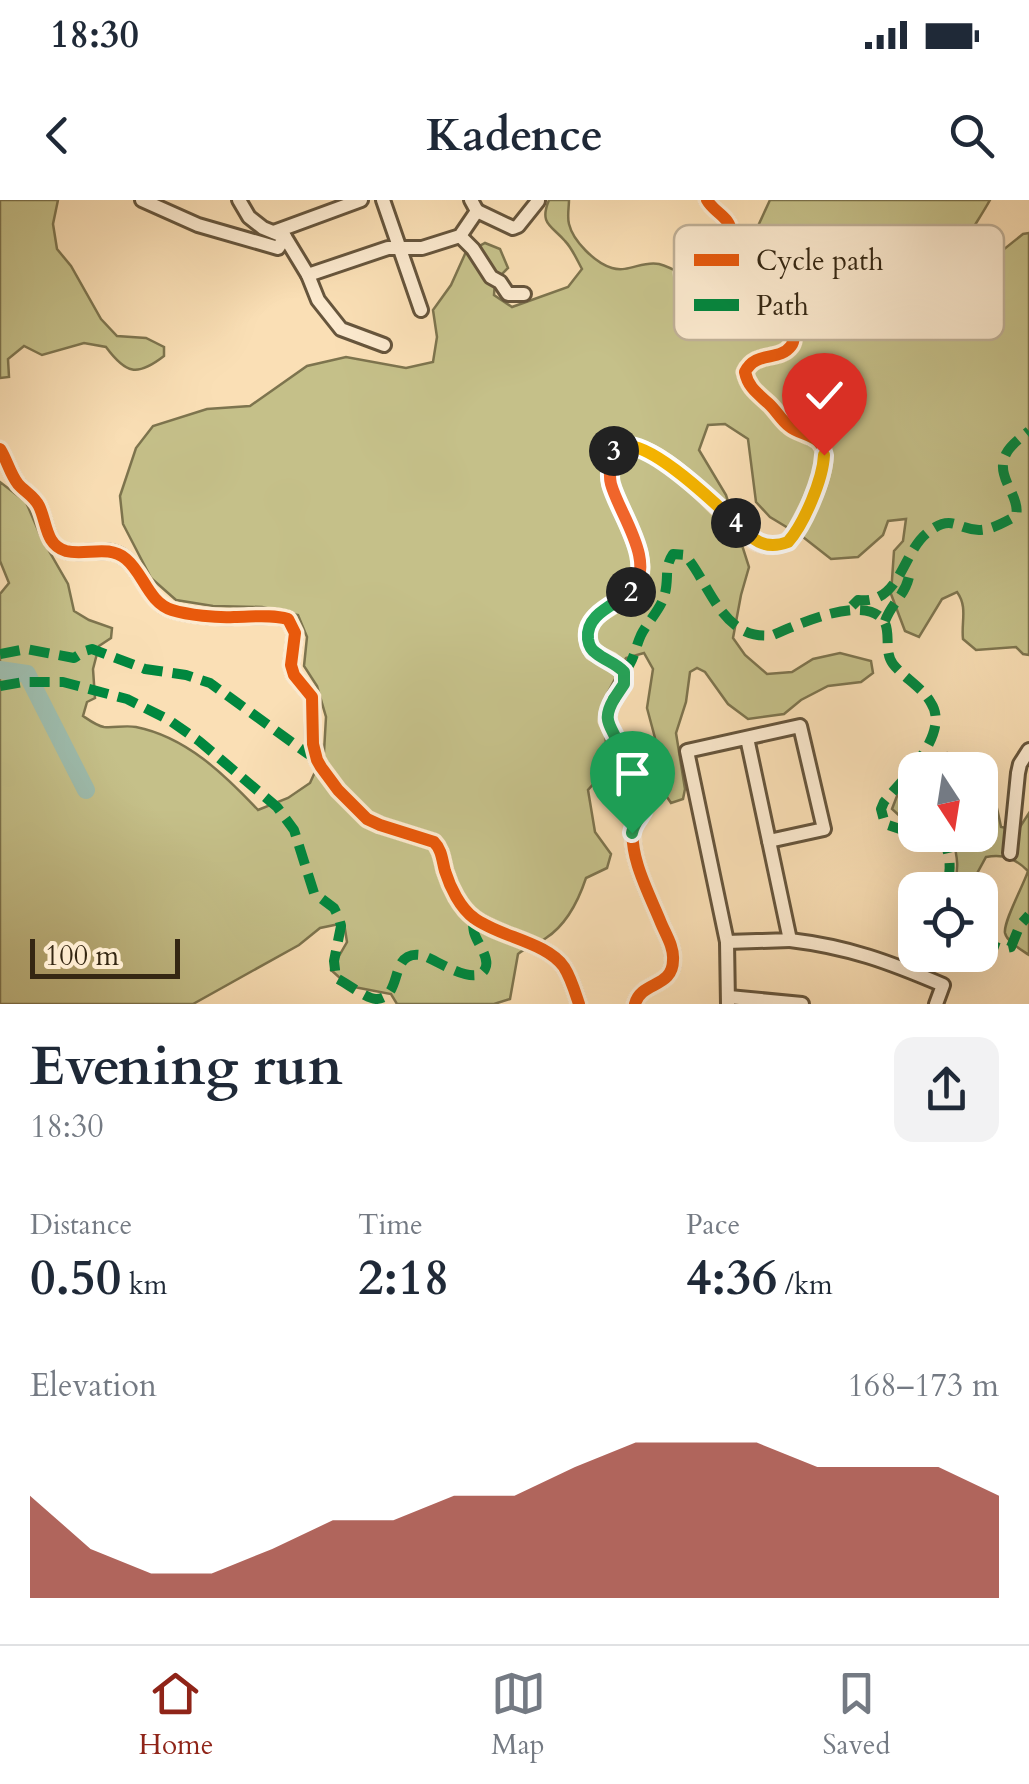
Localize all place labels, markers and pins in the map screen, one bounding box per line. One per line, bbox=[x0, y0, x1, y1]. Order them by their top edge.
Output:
pin bbox=[782, 353, 867, 456]
pin: 3 bbox=[589, 426, 639, 476]
pin: 4 bbox=[711, 498, 761, 548]
pin: 2 bbox=[606, 567, 656, 617]
pin bbox=[590, 731, 675, 834]

